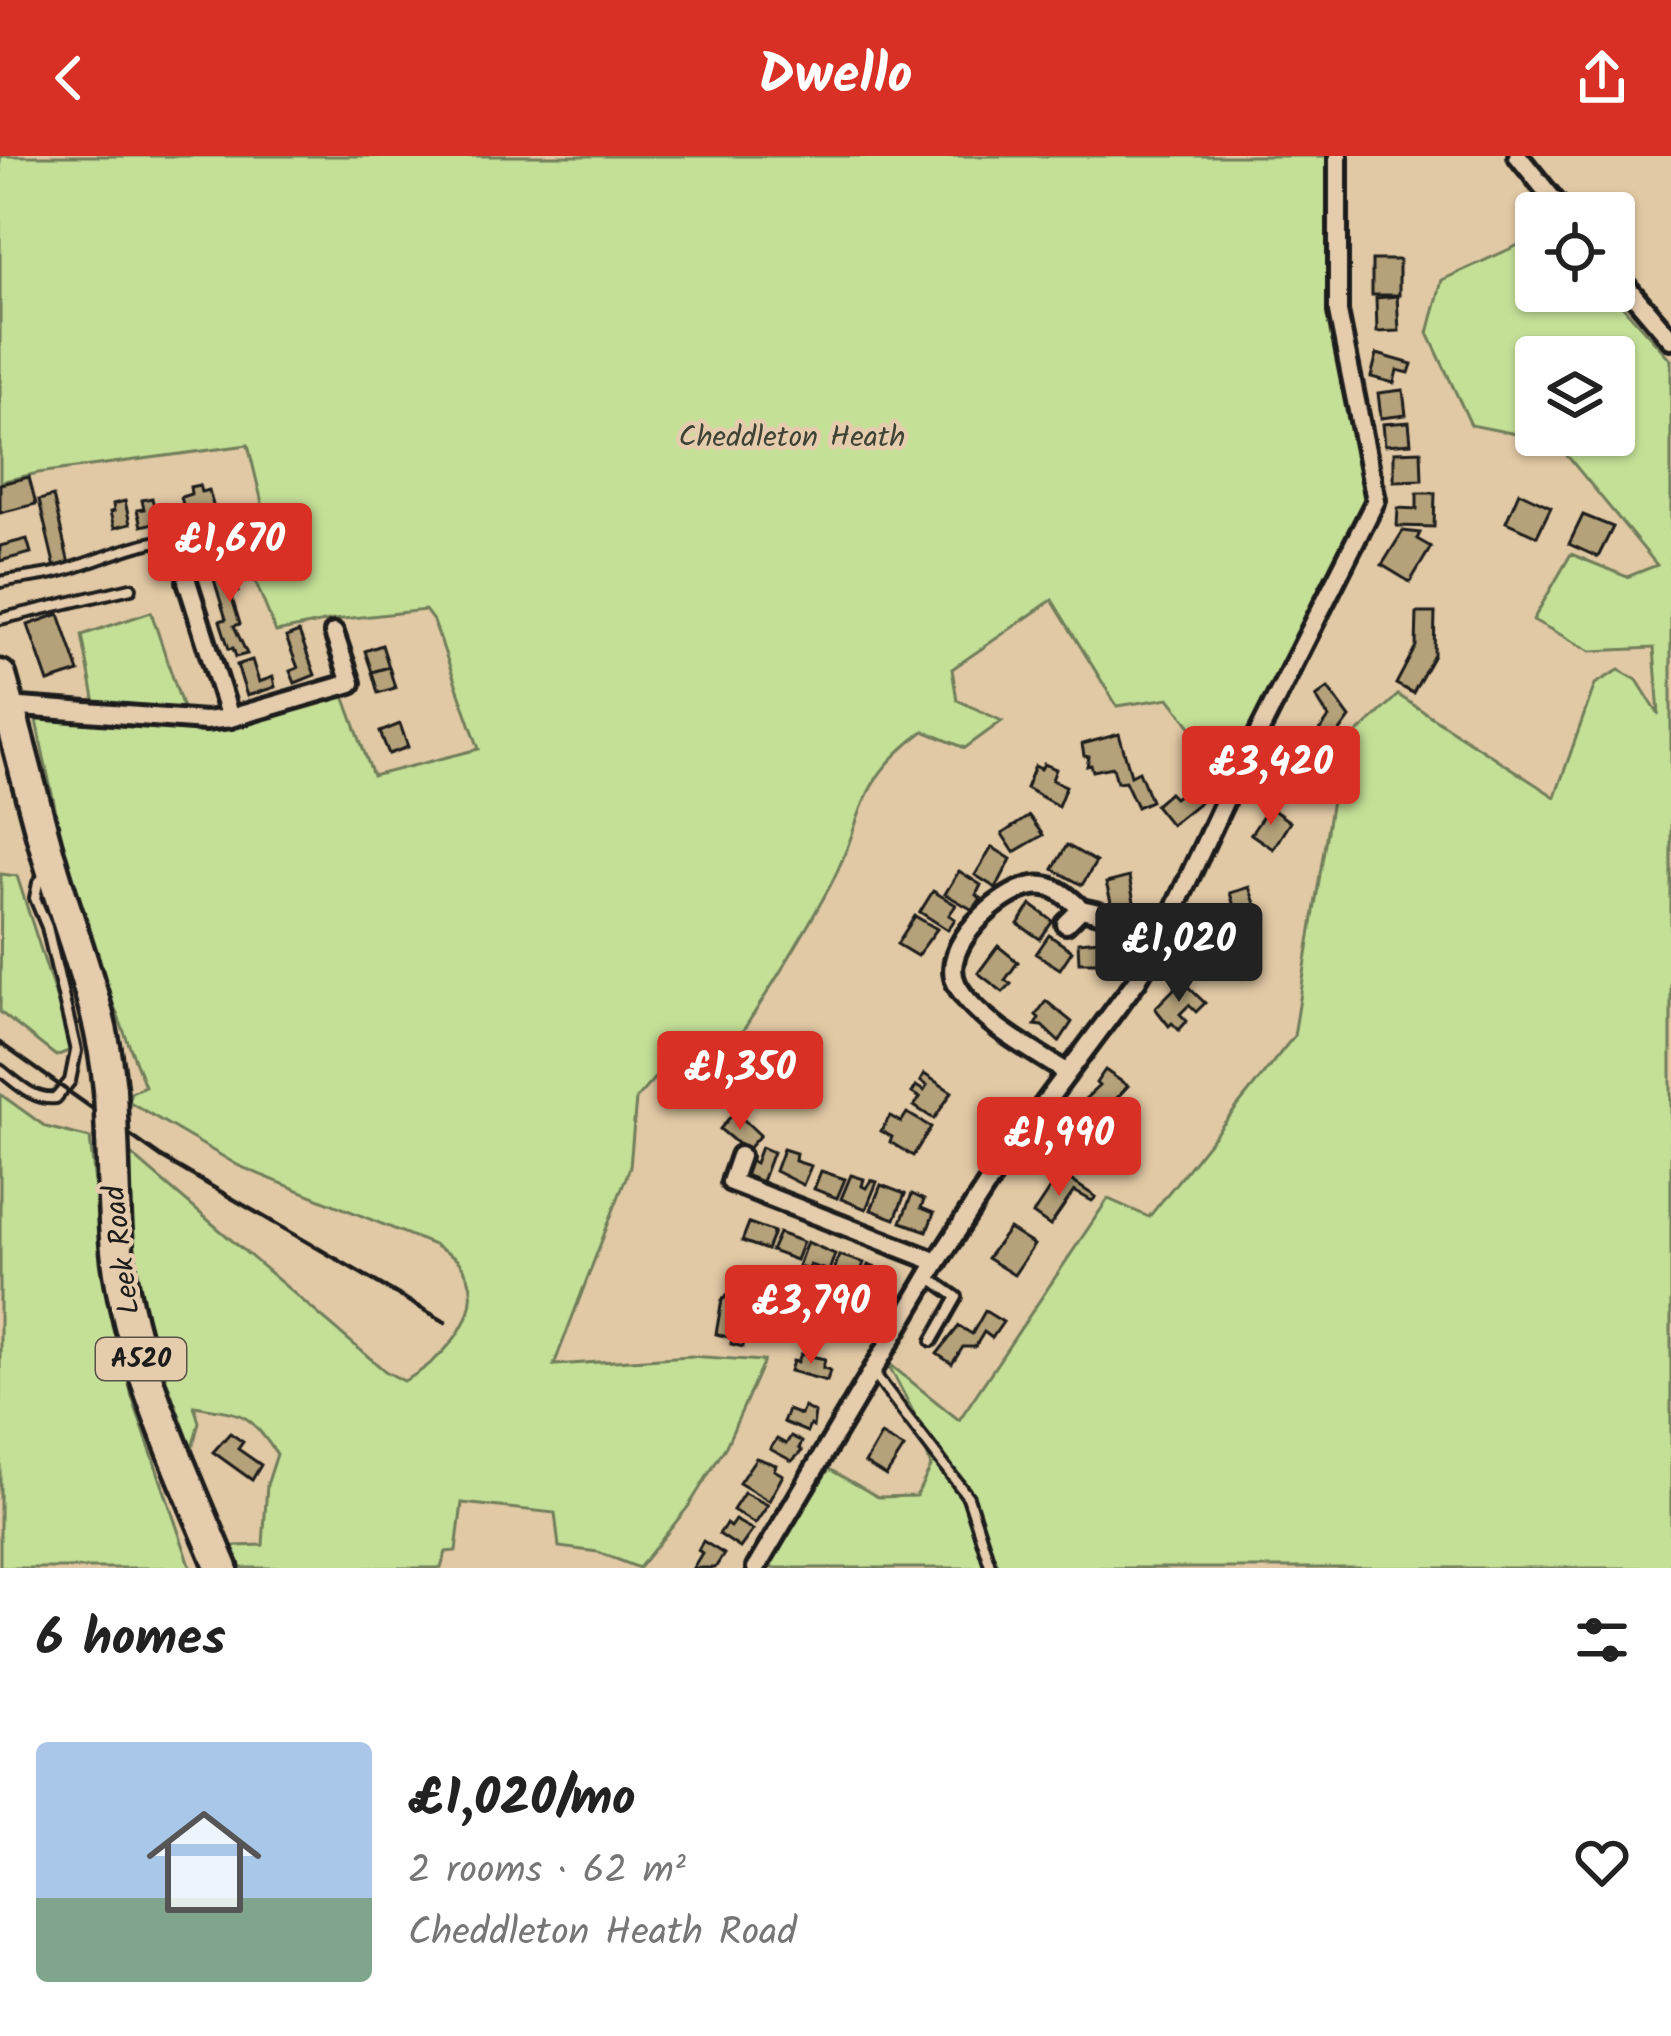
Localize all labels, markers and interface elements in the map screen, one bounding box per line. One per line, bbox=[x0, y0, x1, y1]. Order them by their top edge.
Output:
text: Dwello bbox=[758, 35, 913, 121]
icon: back bbox=[36, 45, 102, 111]
icon: share bbox=[1569, 45, 1635, 111]
map controls bbox=[1515, 192, 1635, 456]
button: locate bbox=[1515, 192, 1635, 312]
button: layers bbox=[1515, 336, 1635, 456]
park label: Cheddleton Heath bbox=[679, 414, 905, 462]
pin: £1,670 bbox=[132, 503, 328, 605]
text: £1,670 bbox=[175, 511, 285, 573]
pin: £3,420 bbox=[1173, 726, 1369, 828]
text: £3,420 bbox=[1209, 734, 1333, 796]
pin: £1,020 bbox=[1081, 903, 1277, 1005]
text: £1,020 bbox=[1122, 911, 1236, 973]
pin: £1,350 bbox=[642, 1031, 838, 1133]
text: £1,350 bbox=[684, 1039, 796, 1101]
pin: £1,990 bbox=[961, 1097, 1157, 1199]
text: £1,990 bbox=[1004, 1105, 1114, 1167]
street label: Leek Road bbox=[91, 1182, 155, 1317]
pin: £3,790 bbox=[713, 1265, 909, 1367]
text: £3,790 bbox=[752, 1273, 870, 1335]
road number: A520 bbox=[96, 1338, 186, 1380]
text: 6 homes bbox=[36, 1600, 226, 1681]
icon: filters bbox=[1569, 1607, 1635, 1673]
text: £1,020/mo bbox=[408, 1760, 636, 1841]
icon: home bbox=[132, 1790, 276, 1934]
icon: heart bbox=[1569, 1829, 1635, 1895]
text: 2 rooms · 62 m² bbox=[408, 1841, 686, 1903]
text: Cheddleton Heath Road bbox=[408, 1903, 797, 1965]

